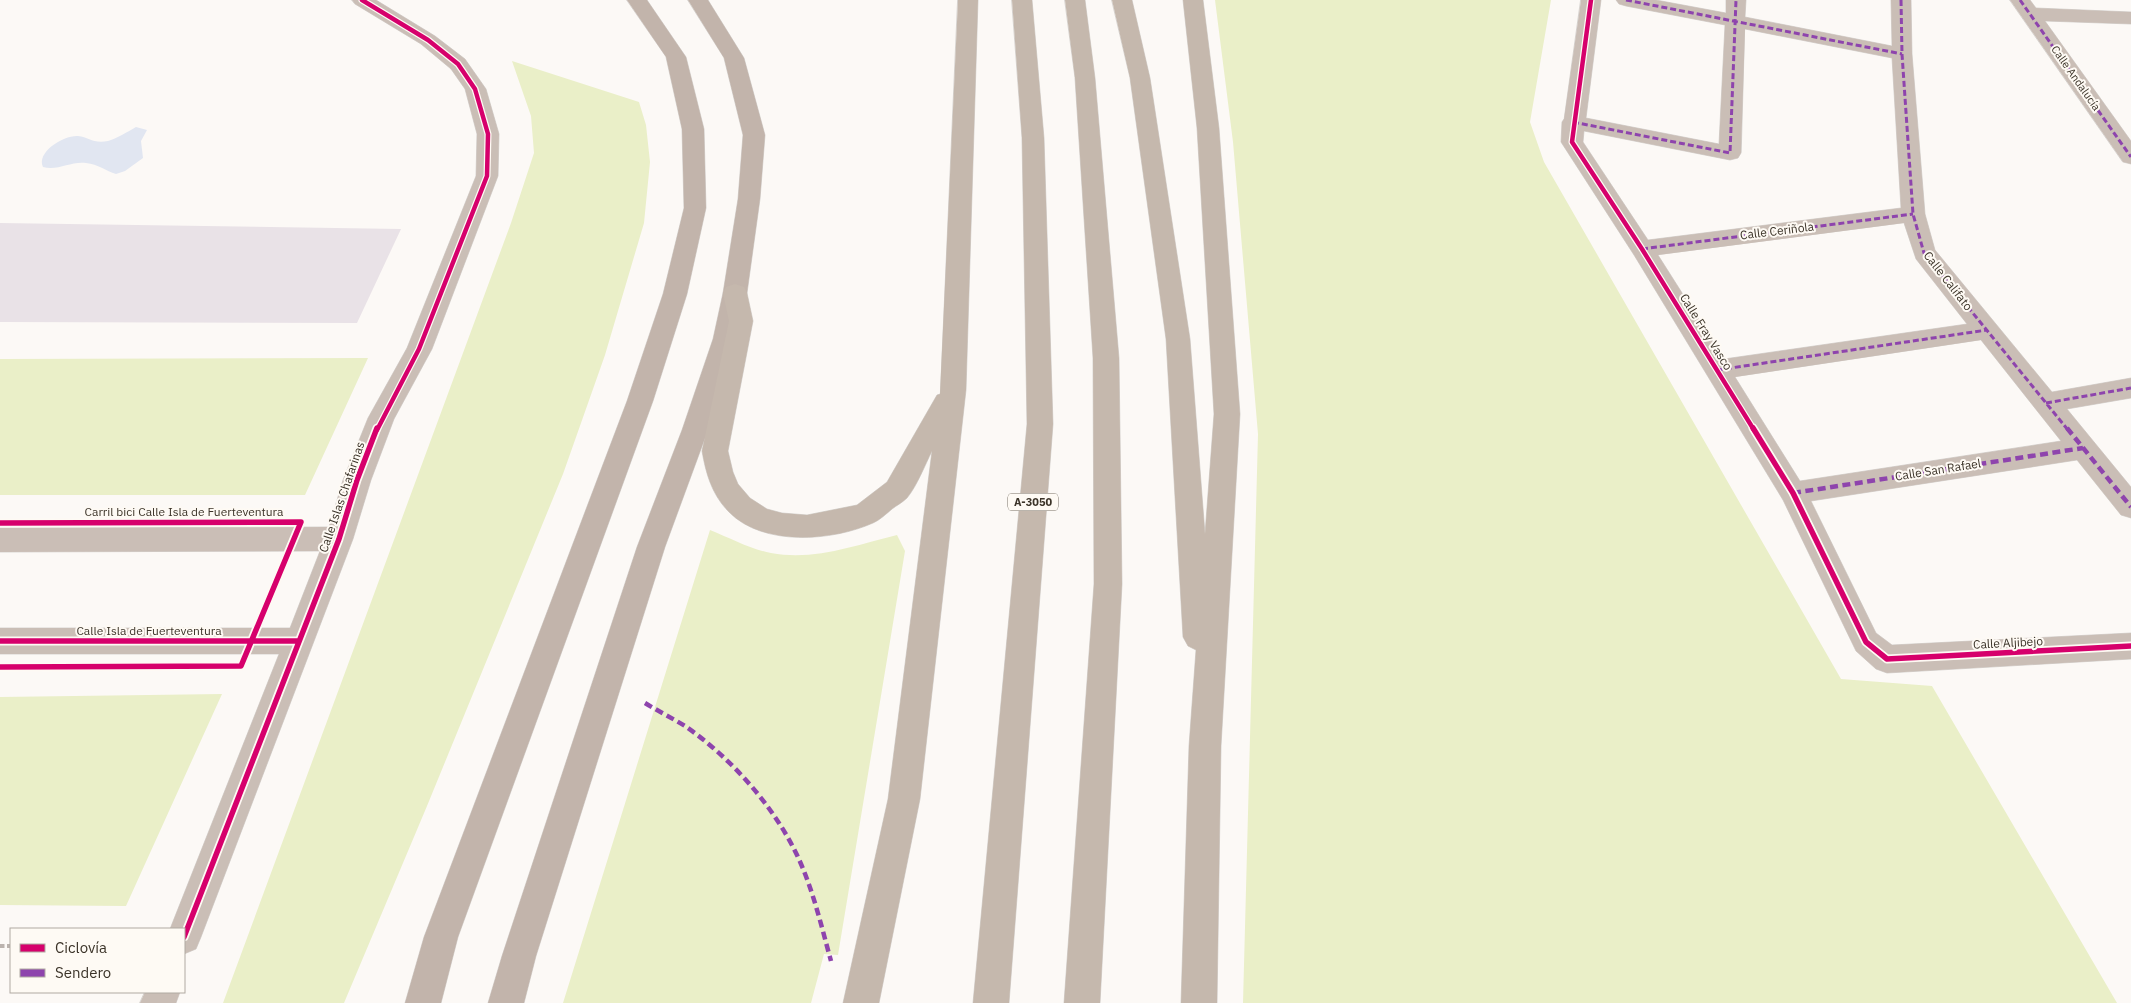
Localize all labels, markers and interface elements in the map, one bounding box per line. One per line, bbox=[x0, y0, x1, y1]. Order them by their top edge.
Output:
street label: Calle Andalucía bbox=[2048, 43, 2104, 113]
street label: Calle Ceriñola bbox=[1739, 218, 1815, 242]
street label: Calle Califato bbox=[1921, 248, 1976, 314]
street label: Calle Fray Vasco bbox=[1677, 291, 1736, 373]
street label: Calle Islas Chafarinas bbox=[316, 439, 368, 554]
street label: Calle San Rafael bbox=[1894, 455, 1982, 484]
road number: A-3050 bbox=[1008, 494, 1058, 511]
street label: Carril bici Calle Isla de Fuerteventura bbox=[85, 504, 284, 519]
street label: Calle Isla de Fuerteventura bbox=[76, 623, 222, 638]
street label: Calle Aljibejo bbox=[1973, 633, 2044, 652]
legend bbox=[10, 928, 185, 993]
text: Ciclovía bbox=[55, 938, 107, 957]
text: Sendero bbox=[55, 963, 111, 982]

